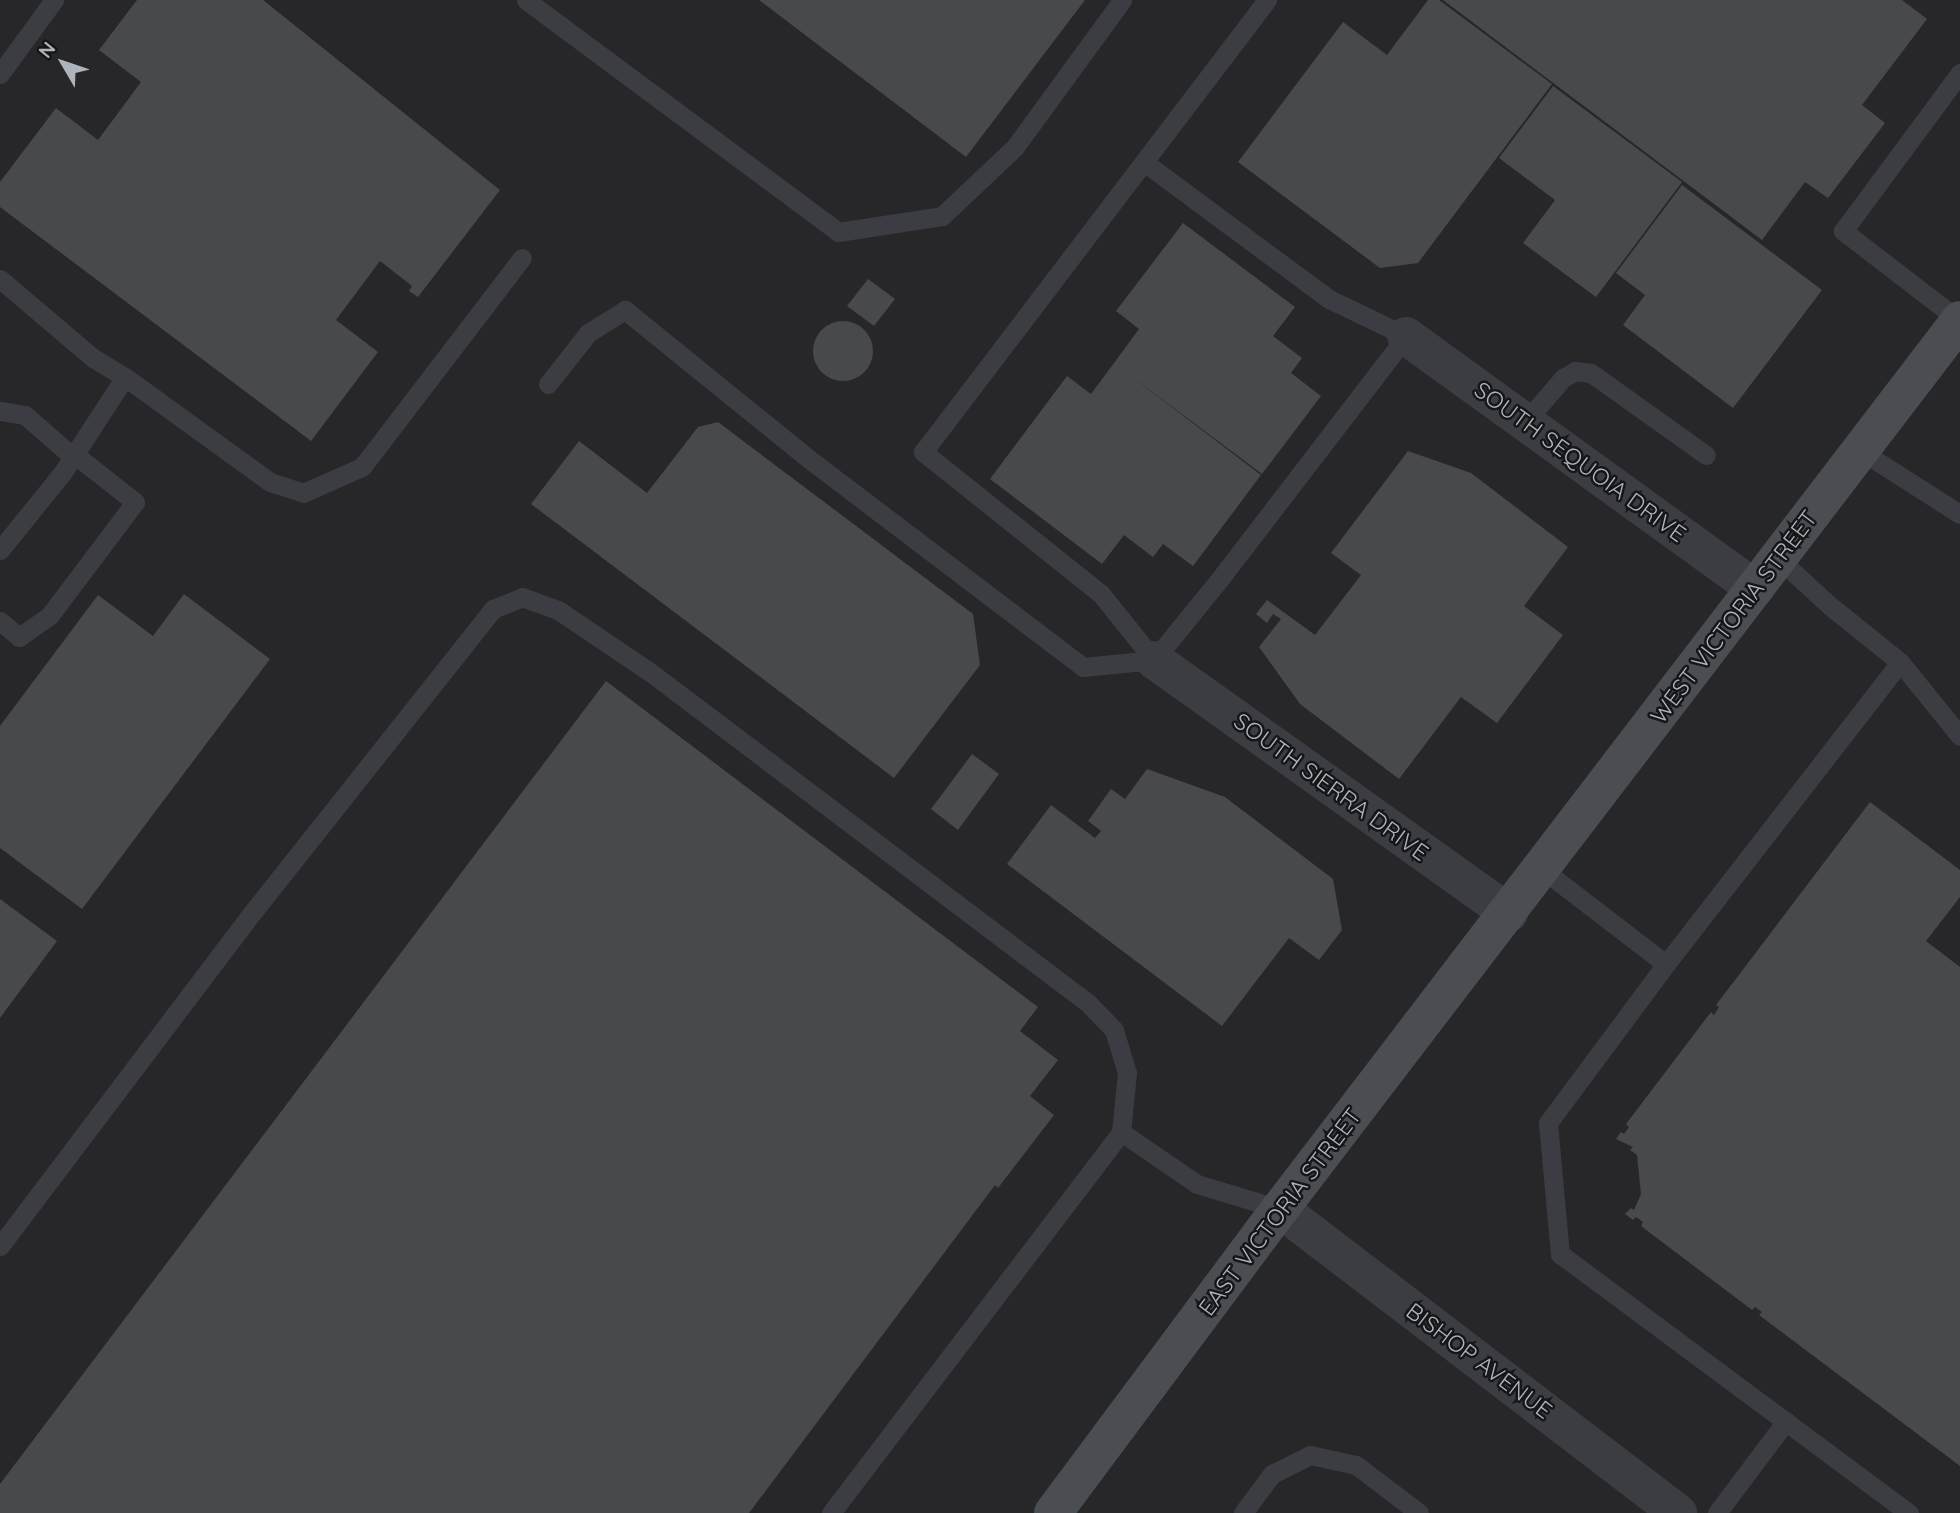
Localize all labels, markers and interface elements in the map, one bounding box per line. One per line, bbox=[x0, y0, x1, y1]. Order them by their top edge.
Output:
north arrow bbox=[28, 28, 98, 98]
text: N bbox=[33, 37, 60, 63]
street label: SOUTH SEQUOIA DRIVE bbox=[1469, 376, 1691, 548]
street label: WEST VICTORIA STREET bbox=[1645, 505, 1823, 729]
street label: SOUTH SIERRA DRIVE bbox=[1228, 707, 1434, 867]
street label: EAST VICTORIA STREET bbox=[1193, 1103, 1367, 1321]
street label: BISHOP AVENUE bbox=[1401, 1297, 1557, 1425]

